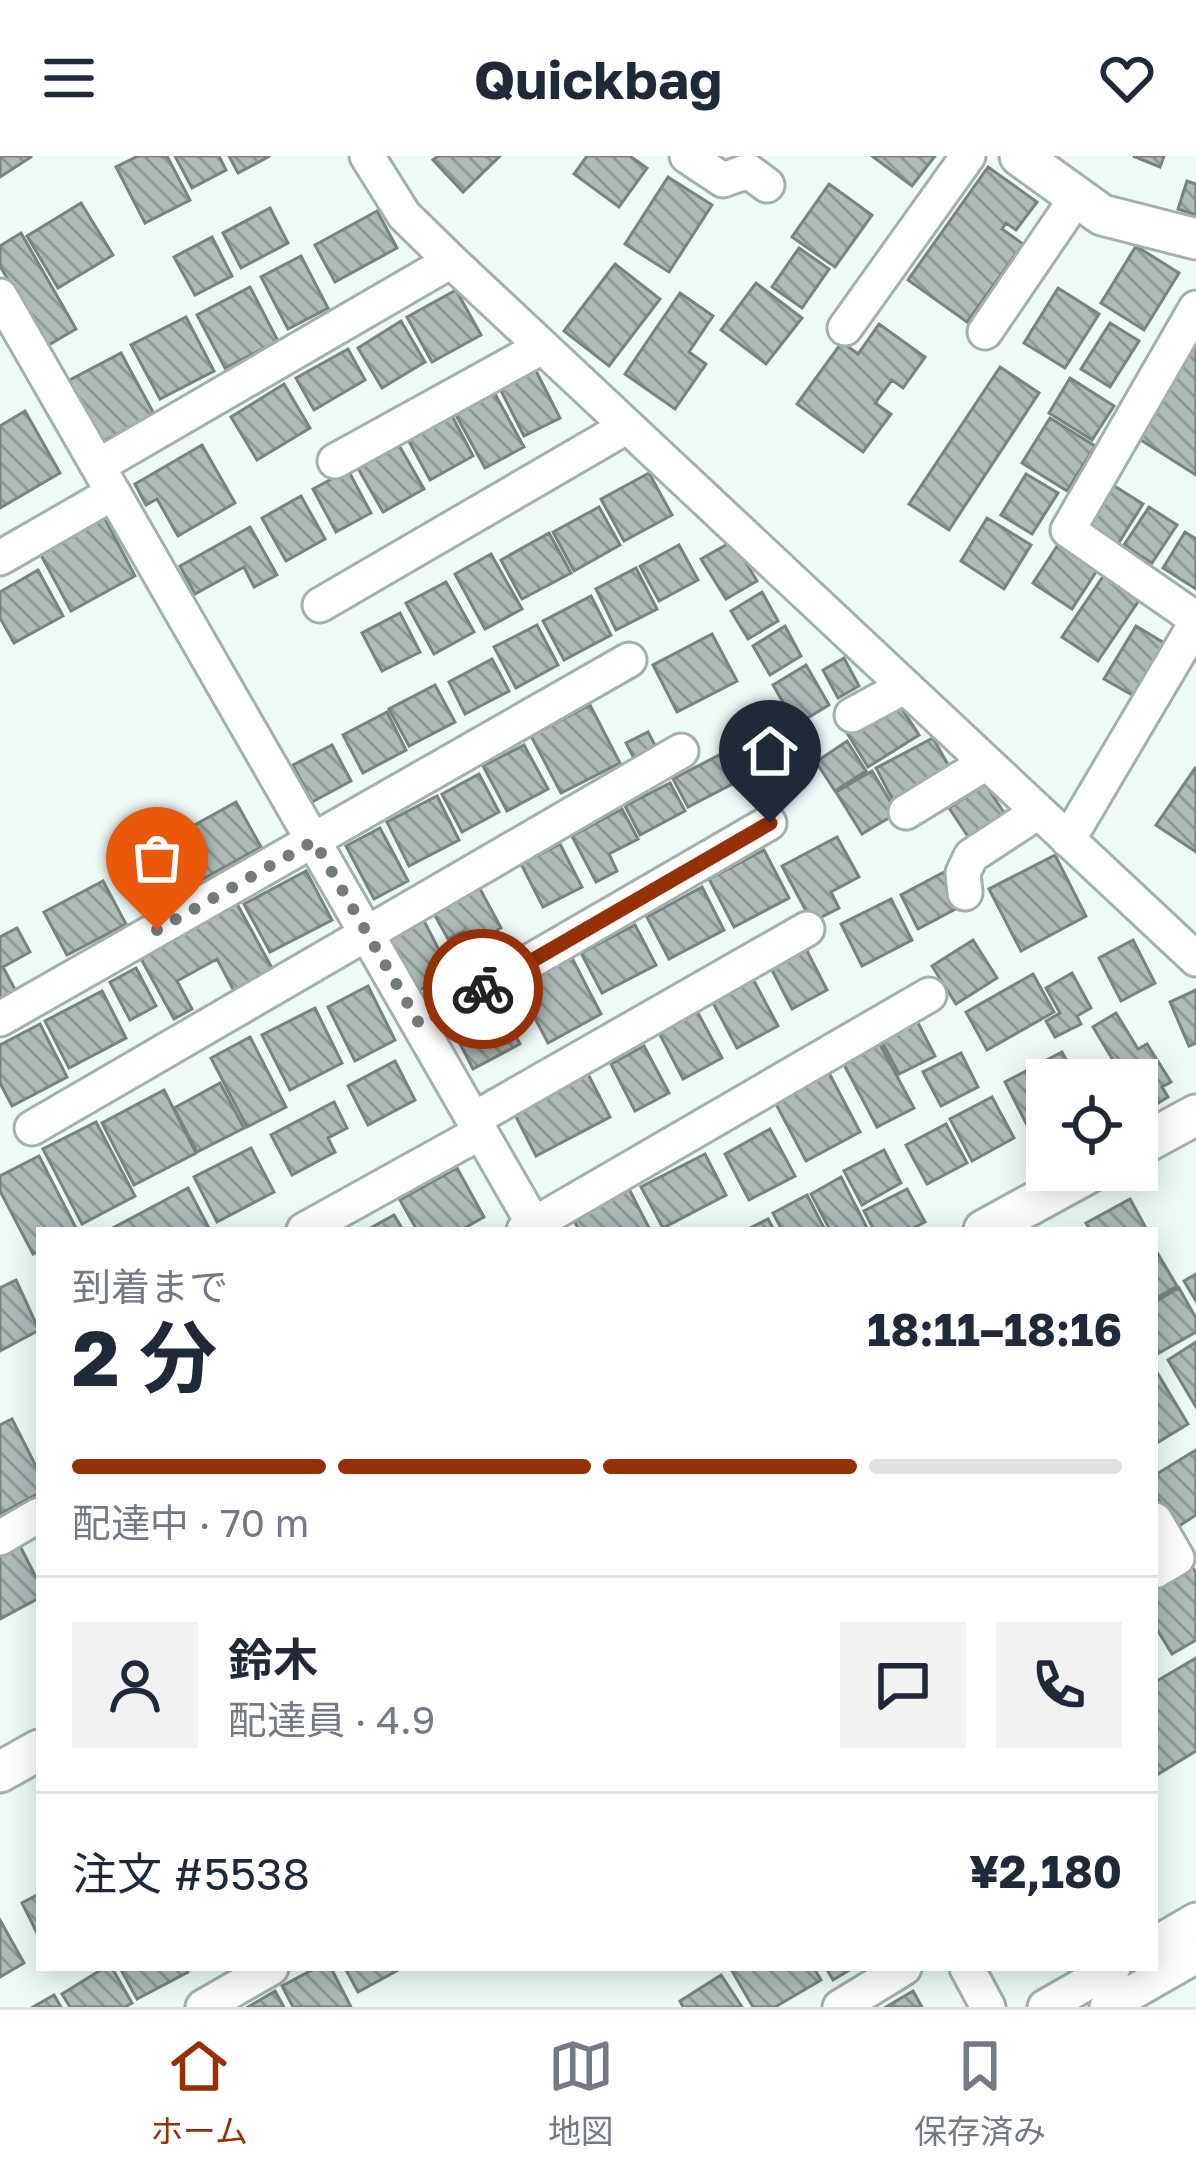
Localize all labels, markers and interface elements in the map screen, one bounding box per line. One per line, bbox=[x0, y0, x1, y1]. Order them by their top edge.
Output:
icon: menu bbox=[36, 45, 102, 111]
icon: heart bbox=[1094, 45, 1160, 111]
text: Quickbag bbox=[474, 46, 722, 111]
pin bbox=[719, 700, 821, 823]
icon: home bbox=[737, 718, 803, 784]
pin bbox=[106, 807, 208, 930]
icon: bag bbox=[124, 825, 190, 891]
courier bbox=[423, 929, 543, 1049]
icon: bike bbox=[450, 956, 516, 1022]
map controls bbox=[1026, 1059, 1158, 1191]
button: locate bbox=[1026, 1059, 1158, 1191]
text: 到着まで bbox=[72, 1263, 228, 1310]
text: 18:11–18:16 bbox=[867, 1302, 1122, 1356]
text: 2 分 bbox=[72, 1310, 217, 1403]
text: 配達中 · 70 m bbox=[72, 1499, 309, 1546]
button: person bbox=[72, 1622, 198, 1748]
button: chat bbox=[840, 1622, 966, 1748]
button: phone bbox=[996, 1622, 1122, 1748]
text: 鈴木 bbox=[228, 1632, 318, 1686]
text: 配達員 · 4.9 bbox=[228, 1696, 435, 1743]
text: ¥2,180 bbox=[969, 1844, 1122, 1898]
text: 注文 #5538 bbox=[72, 1846, 310, 1900]
tab: ホーム bbox=[150, 2033, 248, 2153]
tab: 地図 bbox=[548, 2033, 614, 2153]
tab: 保存済み bbox=[914, 2033, 1046, 2153]

